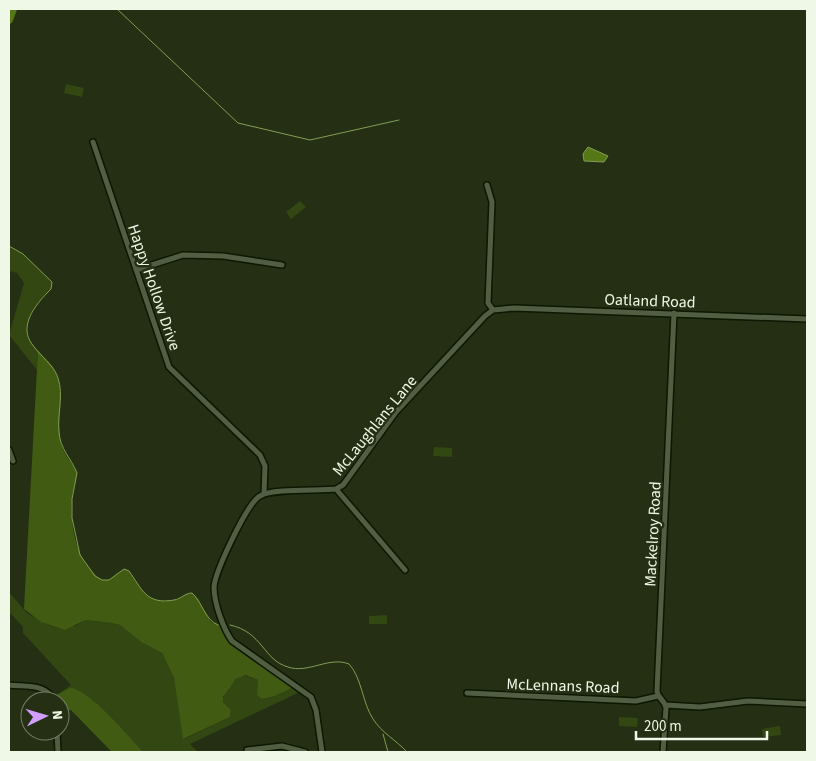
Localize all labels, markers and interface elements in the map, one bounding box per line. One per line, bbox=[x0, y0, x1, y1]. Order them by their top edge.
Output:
street label: Happy Hollow Drive bbox=[122, 221, 186, 353]
street label: Oatland Road bbox=[604, 288, 696, 314]
street label: McLaughlans Lane bbox=[327, 371, 422, 481]
street label: Mackelroy Road bbox=[639, 481, 667, 587]
street label: McLennans Road bbox=[506, 673, 620, 699]
north arrow bbox=[20, 691, 70, 741]
scale bar bbox=[636, 708, 767, 740]
text: N bbox=[47, 709, 67, 720]
text: 200 m bbox=[644, 716, 682, 737]

